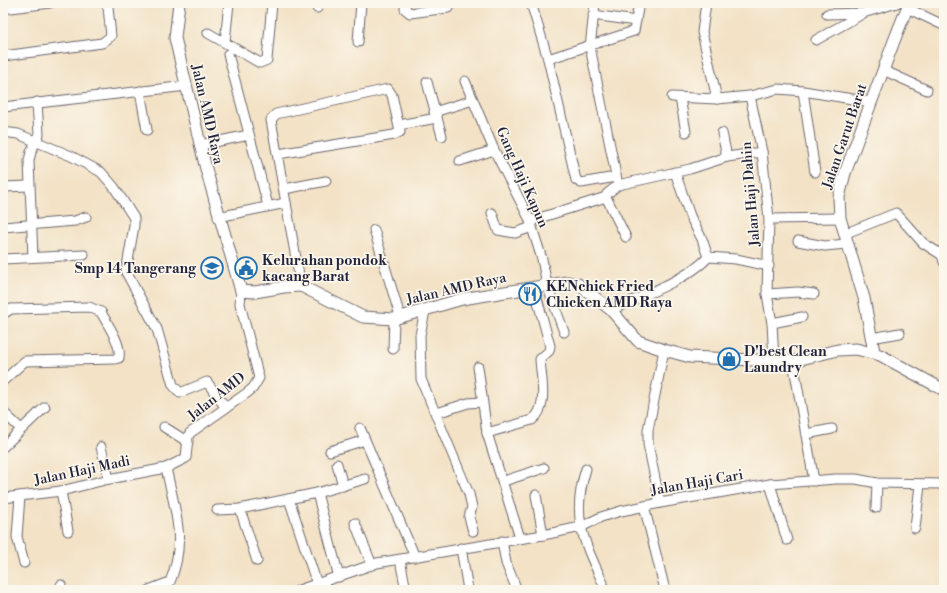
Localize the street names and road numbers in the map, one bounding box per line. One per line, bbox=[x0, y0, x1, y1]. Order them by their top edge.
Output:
street label: Jalan AMD Raya bbox=[187, 62, 227, 167]
street label: Jalan Garut Barat bbox=[818, 81, 871, 192]
street label: Gang Haji Kapun bbox=[492, 124, 553, 231]
street label: Jalan Haji Dahin bbox=[737, 140, 765, 248]
street label: Jalan AMD Raya bbox=[404, 269, 509, 309]
street label: Jalan AMD bbox=[183, 369, 249, 426]
street label: Jalan Haji Madi bbox=[32, 452, 132, 490]
street label: Jalan Haji Cari bbox=[649, 466, 745, 500]

